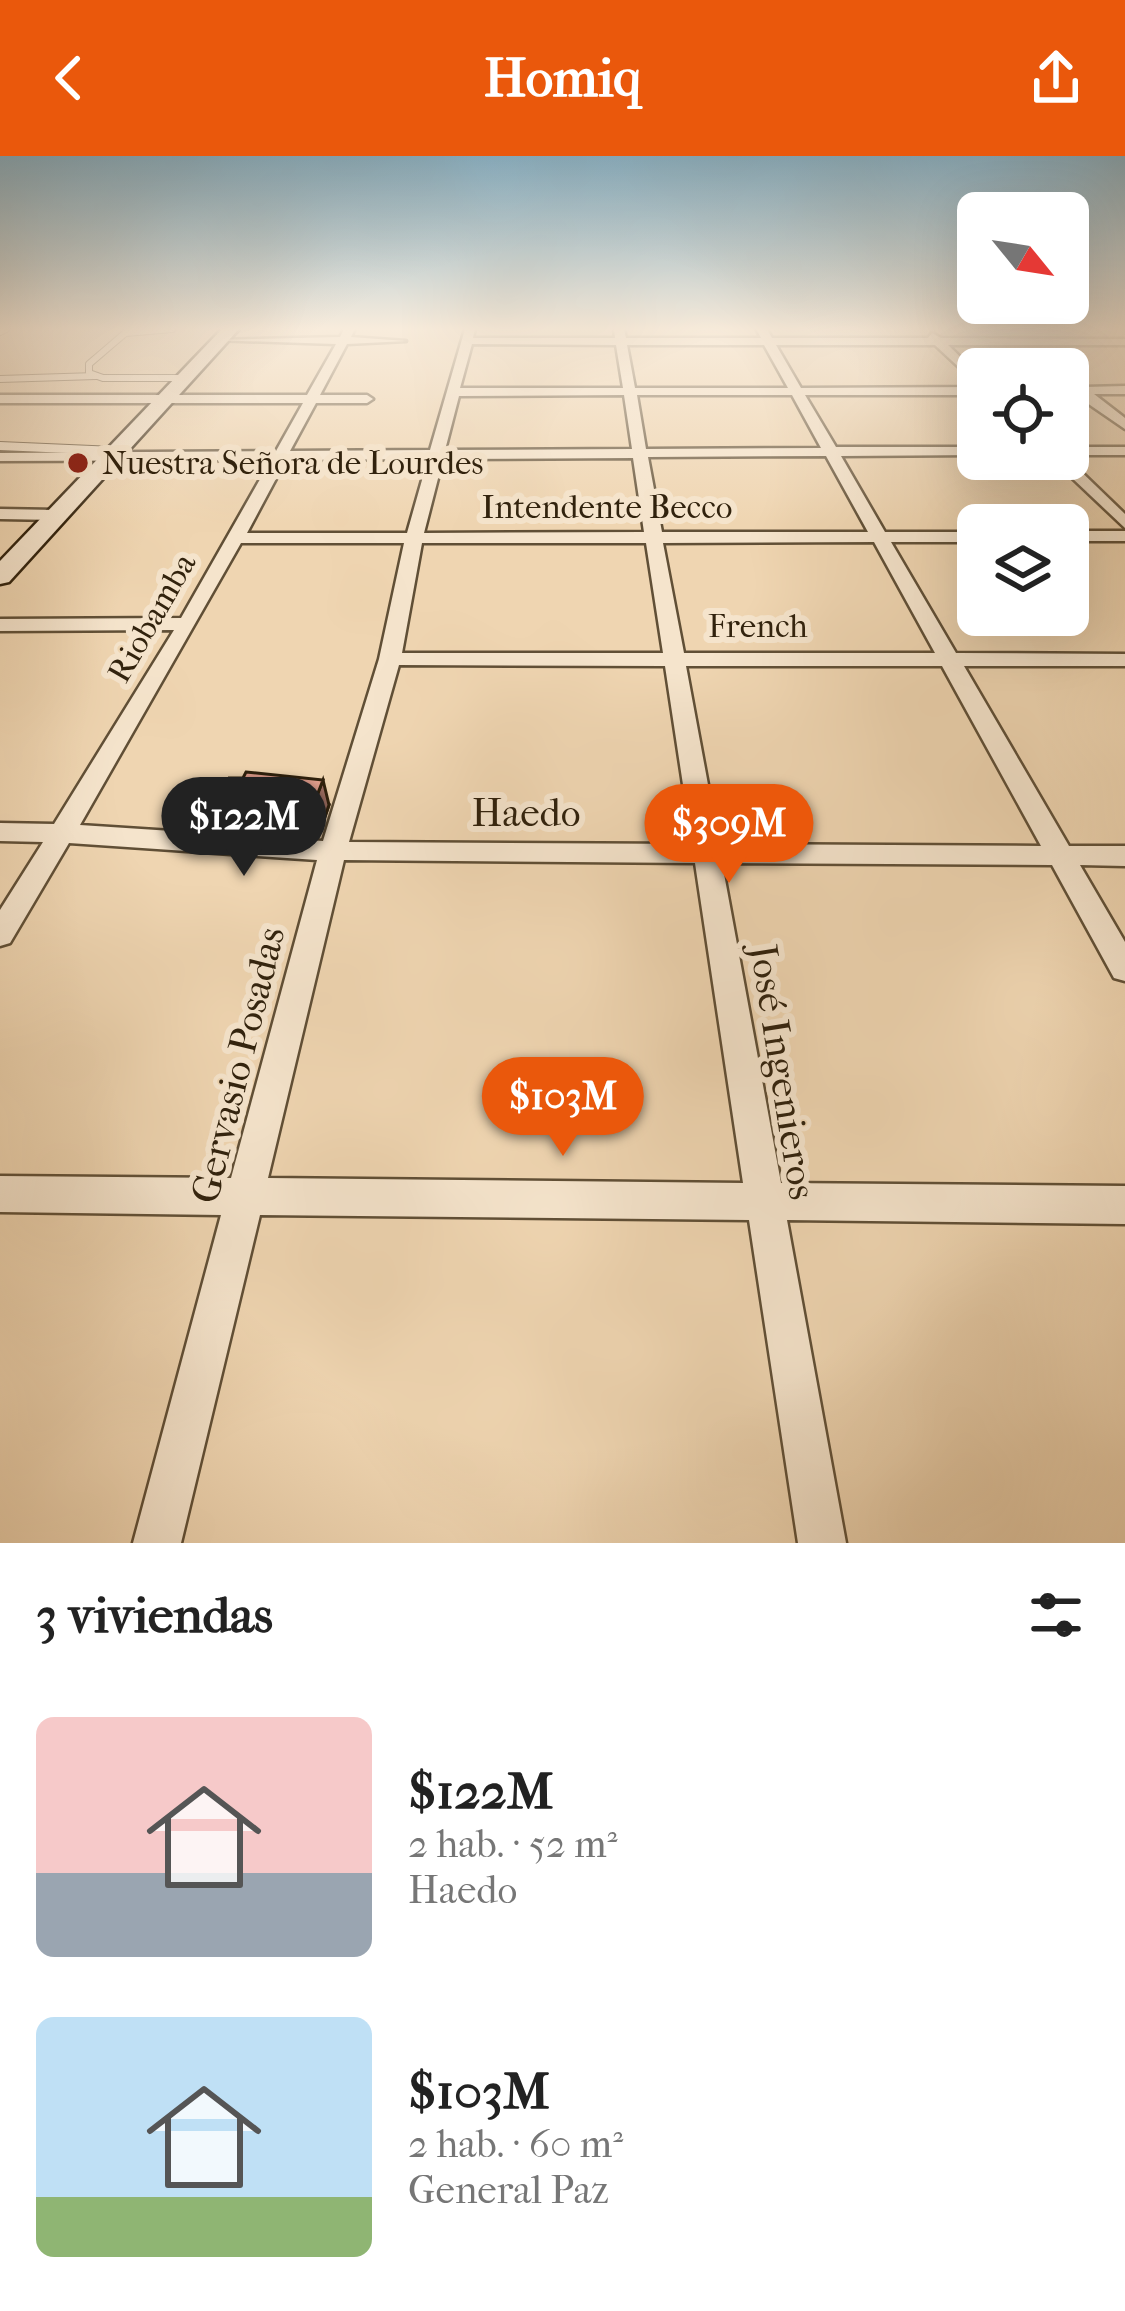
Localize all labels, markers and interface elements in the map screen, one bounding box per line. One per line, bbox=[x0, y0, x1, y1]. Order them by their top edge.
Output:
icon: back bbox=[36, 45, 102, 111]
icon: share bbox=[1023, 45, 1089, 111]
text: Homiq bbox=[484, 47, 641, 110]
north arrow bbox=[957, 192, 1089, 324]
map controls bbox=[957, 192, 1089, 636]
button: locate bbox=[957, 348, 1089, 480]
place label: Nuestra Señora de Lourdes bbox=[102, 444, 483, 483]
marker: Nuestra Señora de Lourdes bbox=[65, 450, 91, 476]
street label: Intendente Becco bbox=[482, 488, 732, 527]
button: layers bbox=[957, 504, 1089, 636]
street label: Riobamba bbox=[100, 546, 205, 689]
street label: French bbox=[708, 607, 808, 646]
pin: $122M bbox=[160, 777, 328, 879]
pin: $309M bbox=[645, 784, 813, 886]
street label: Haedo bbox=[471, 790, 581, 836]
text: $122M bbox=[188, 793, 300, 839]
text: $309M bbox=[671, 800, 787, 846]
street label: Gervasio Posadas bbox=[181, 922, 295, 1208]
street label: José Ingenieros bbox=[740, 938, 826, 1203]
pin: $103M bbox=[479, 1057, 647, 1159]
text: $103M bbox=[509, 1073, 617, 1119]
icon: filters bbox=[1023, 1582, 1089, 1648]
text: 3 viviendas bbox=[36, 1585, 273, 1645]
text: $122M bbox=[408, 1761, 553, 1821]
icon: home bbox=[132, 1765, 276, 1909]
text: 2 hab. · 52 m² bbox=[408, 1821, 618, 1867]
text: Haedo bbox=[408, 1867, 517, 1913]
text: $103M bbox=[408, 2061, 550, 2121]
icon: home bbox=[132, 2065, 276, 2209]
text: 2 hab. · 60 m² bbox=[408, 2121, 623, 2167]
text: General Paz bbox=[408, 2167, 609, 2213]

